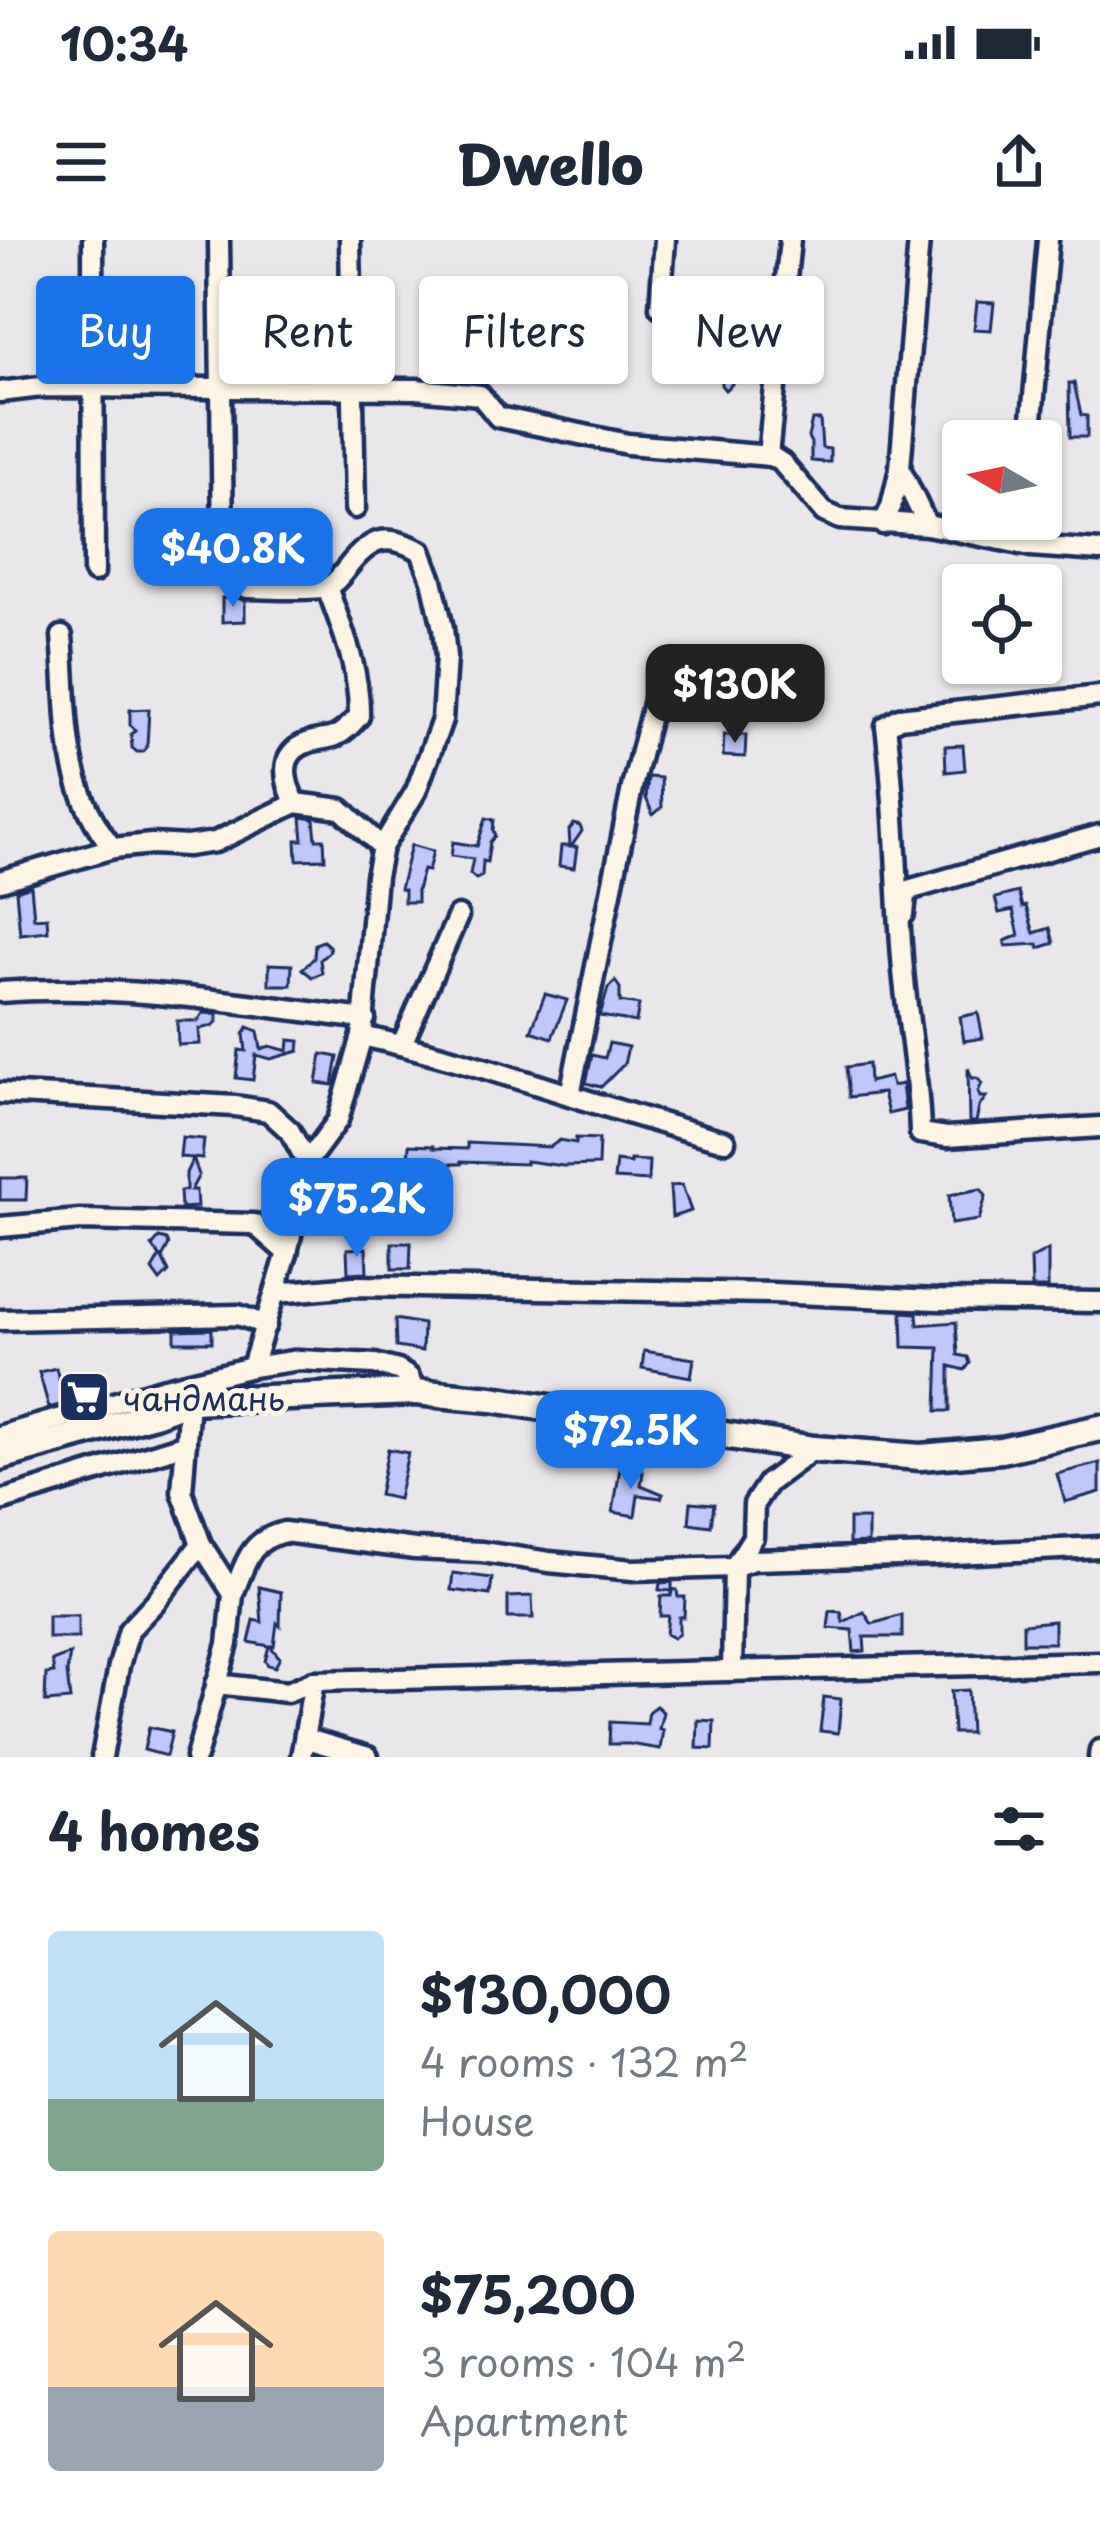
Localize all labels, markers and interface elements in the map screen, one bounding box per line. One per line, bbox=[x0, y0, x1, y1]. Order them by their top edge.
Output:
text: 10:34 bbox=[60, 8, 188, 76]
text: Dwello bbox=[457, 122, 643, 203]
icon: menu bbox=[48, 129, 114, 195]
icon: share bbox=[986, 129, 1052, 195]
chip: Buy bbox=[36, 276, 195, 384]
chip: Rent bbox=[219, 276, 395, 384]
chip: Filters bbox=[419, 276, 628, 384]
chip: New bbox=[652, 276, 824, 384]
north arrow bbox=[942, 420, 1062, 540]
map controls bbox=[942, 420, 1062, 684]
pin: $40.8K bbox=[135, 508, 331, 610]
text: $40.8K bbox=[161, 517, 305, 576]
button: locate bbox=[942, 564, 1062, 684]
pin: $130K bbox=[651, 644, 819, 746]
text: $130K bbox=[673, 653, 797, 712]
pin: $75.2K bbox=[259, 1158, 455, 1260]
text: $75.2K bbox=[288, 1167, 426, 1226]
supermarket icon: чандмань bbox=[56, 1369, 112, 1425]
place label: чандмань bbox=[123, 1372, 285, 1422]
pin: $72.5K bbox=[533, 1390, 729, 1492]
text: $72.5K bbox=[563, 1399, 699, 1458]
text: 4 homes bbox=[48, 1791, 260, 1868]
icon: filters bbox=[986, 1796, 1052, 1862]
text: $130,000 bbox=[420, 1954, 671, 2031]
icon: home bbox=[144, 1979, 288, 2123]
text: 4 rooms · 132 m² bbox=[420, 2031, 749, 2090]
text: House bbox=[420, 2090, 534, 2149]
text: $75,200 bbox=[420, 2254, 636, 2331]
icon: home bbox=[144, 2279, 288, 2423]
text: 3 rooms · 104 m² bbox=[420, 2331, 746, 2390]
text: Apartment bbox=[420, 2390, 628, 2449]

